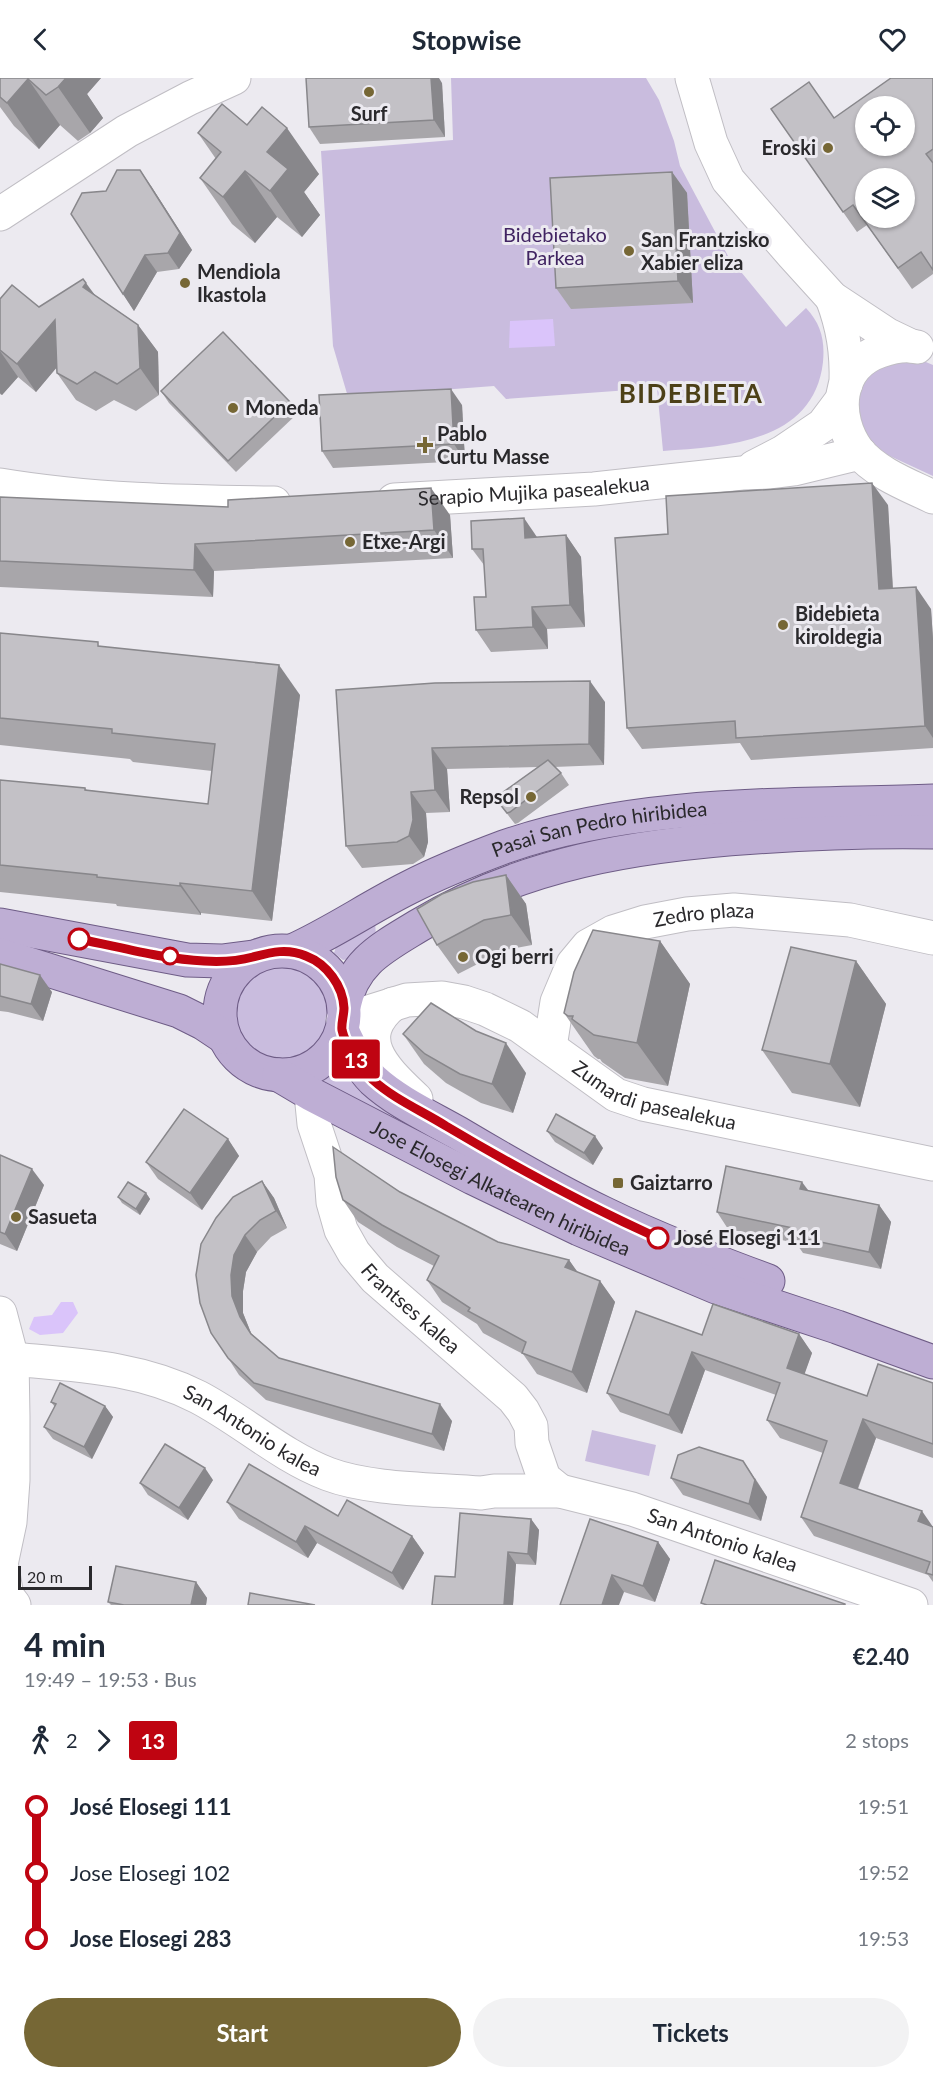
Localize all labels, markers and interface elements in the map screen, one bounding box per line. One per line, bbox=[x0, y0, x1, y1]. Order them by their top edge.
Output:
icon: back bbox=[24, 23, 57, 56]
text: Stopwise bbox=[412, 23, 521, 56]
icon: heart bbox=[876, 23, 909, 56]
marker: Surf bbox=[362, 85, 376, 99]
map controls bbox=[855, 96, 915, 228]
button: locate bbox=[855, 96, 915, 156]
place label: Surf bbox=[351, 101, 388, 125]
place label: Eroski bbox=[762, 135, 816, 159]
marker: Eroski bbox=[821, 141, 835, 155]
button: layers bbox=[855, 168, 915, 228]
park label: Bidebietako Parkea bbox=[503, 222, 607, 269]
place label: San Frantzisko Xabier eliza bbox=[641, 227, 769, 274]
marker: San Frantzisko Xabier eliza bbox=[622, 244, 636, 258]
place label: Mendiola Ikastola bbox=[197, 259, 281, 306]
marker: Mendiola Ikastola bbox=[178, 276, 192, 290]
district label: BIDEBIETA bbox=[619, 377, 763, 409]
place label: Moneda bbox=[245, 395, 319, 419]
marker: Moneda bbox=[226, 401, 240, 415]
place label: Pablo Curtu Masse bbox=[437, 421, 550, 468]
marker: Pablo Curtu Masse bbox=[418, 438, 432, 452]
street label: Serapio Mujika pasealekua bbox=[417, 470, 651, 510]
place label: Etxe-Argi bbox=[362, 529, 446, 553]
marker: Etxe-Argi bbox=[343, 535, 357, 549]
place label: Bidebieta kiroldegia bbox=[795, 601, 882, 648]
marker: Bidebieta kiroldegia bbox=[776, 618, 790, 632]
place label: Repsol bbox=[460, 784, 519, 808]
marker: Repsol bbox=[524, 790, 538, 804]
street label: Pasai San Pedro hiribidea bbox=[488, 796, 708, 862]
street label: Zedro plaza bbox=[651, 897, 756, 931]
unlabelled marker bbox=[68, 928, 90, 950]
place label: Ogi berri bbox=[475, 944, 554, 968]
unlabelled marker bbox=[161, 947, 179, 965]
marker: Ogi berri bbox=[456, 950, 470, 964]
line badge: 13 bbox=[329, 1040, 383, 1078]
text: 13 bbox=[344, 1047, 368, 1072]
street label: Zumardi pasealekua bbox=[568, 1055, 739, 1134]
street label: Jose Elosegi Alkatearen hiribidea bbox=[367, 1114, 634, 1260]
place label: Gaiztarro bbox=[630, 1170, 713, 1194]
marker: Gaiztarro bbox=[611, 1176, 625, 1190]
place label: Sasueta bbox=[28, 1204, 97, 1228]
marker: Sasueta bbox=[9, 1210, 23, 1224]
place label: José Elosegi 111 bbox=[674, 1225, 821, 1249]
marker: José Elosegi 111 bbox=[647, 1227, 669, 1249]
street label: Frantses kalea bbox=[357, 1258, 466, 1358]
street label: San Antonio kalea bbox=[180, 1379, 325, 1481]
street label: San Antonio kalea bbox=[644, 1502, 801, 1576]
scale bar bbox=[18, 1563, 92, 1590]
text: 20 m bbox=[27, 1567, 63, 1586]
text: 4 min bbox=[24, 1624, 106, 1664]
text: €2.40 bbox=[853, 1643, 909, 1670]
text: 19:49 – 19:53 · Bus bbox=[24, 1667, 197, 1691]
icon: walk bbox=[24, 1724, 57, 1757]
icon: forward bbox=[87, 1724, 120, 1757]
text: 2 bbox=[66, 1728, 78, 1752]
text: 13 bbox=[141, 1728, 165, 1753]
text: 2 stops bbox=[845, 1728, 909, 1752]
text: José Elosegi 111 bbox=[70, 1793, 231, 1820]
text: 19:51 bbox=[858, 1794, 909, 1818]
text: Jose Elosegi 102 bbox=[70, 1859, 230, 1886]
text: 19:52 bbox=[858, 1860, 909, 1884]
text: Jose Elosegi 283 bbox=[70, 1925, 231, 1952]
text: 19:53 bbox=[858, 1926, 909, 1950]
button: Start bbox=[24, 1998, 461, 2067]
button: Tickets bbox=[473, 1998, 909, 2067]

